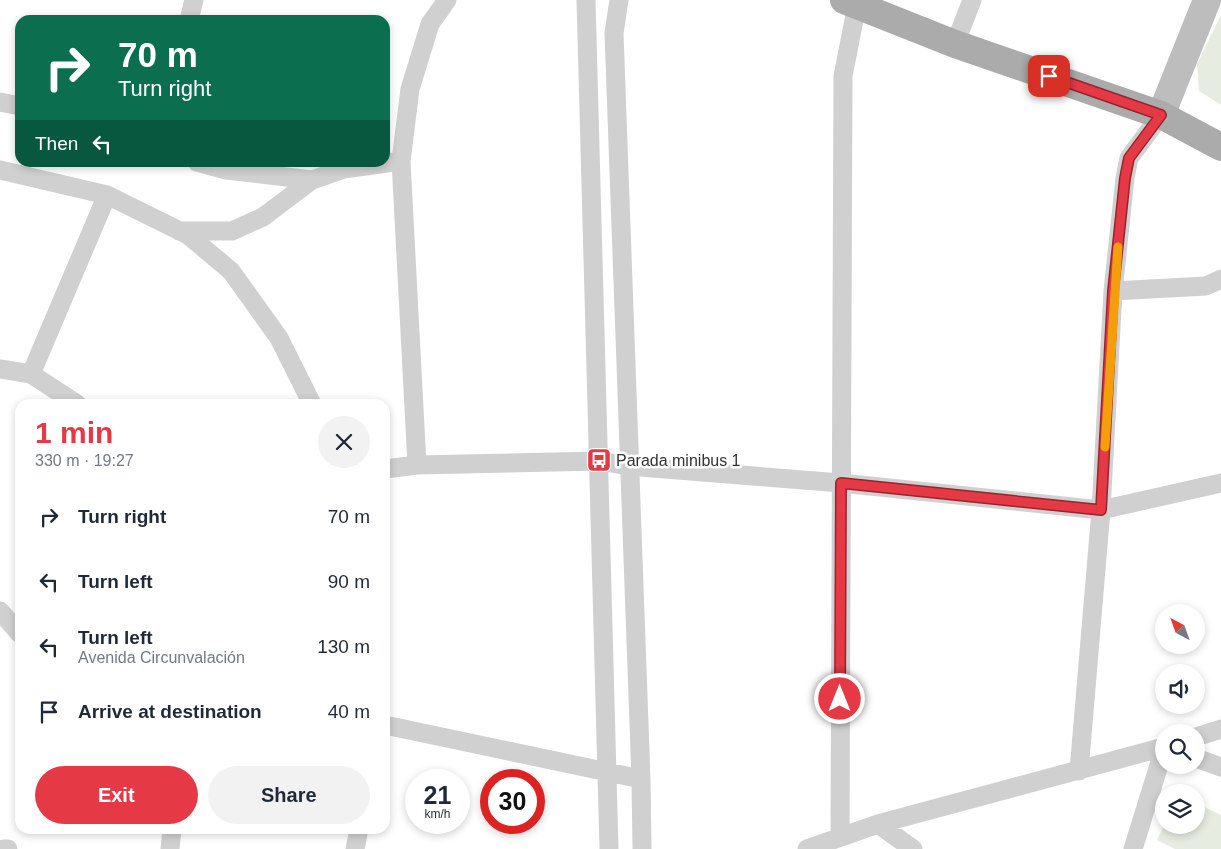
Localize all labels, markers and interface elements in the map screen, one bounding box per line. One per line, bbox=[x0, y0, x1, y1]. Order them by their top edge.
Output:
icon: right bbox=[35, 35, 100, 100]
text: 70 m bbox=[118, 35, 198, 74]
pin bbox=[1028, 55, 1070, 97]
icon: arrive bbox=[1035, 62, 1063, 90]
text: Turn right bbox=[118, 76, 211, 101]
icon: left bbox=[88, 130, 116, 158]
text: Then bbox=[35, 133, 78, 154]
text: 1 min bbox=[35, 416, 113, 449]
button: close bbox=[318, 416, 370, 468]
bus stop icon: Parada minibus 1 bbox=[586, 447, 612, 473]
text: 330 m · 19:27 bbox=[35, 452, 134, 469]
place label: Parada minibus 1 bbox=[616, 452, 741, 469]
icon: right bbox=[35, 503, 63, 531]
text: Turn right bbox=[78, 506, 166, 527]
text: 70 m bbox=[328, 506, 370, 527]
icon: left bbox=[35, 568, 63, 596]
text: Turn left bbox=[78, 571, 153, 592]
text: 90 m bbox=[328, 571, 370, 592]
north arrow bbox=[1155, 604, 1205, 654]
map controls bbox=[1155, 604, 1205, 834]
text: Turn left bbox=[78, 627, 153, 648]
icon: left bbox=[35, 633, 63, 661]
text: 130 m bbox=[317, 636, 370, 657]
text: Avenida Circunvalación bbox=[78, 649, 245, 666]
button: sound bbox=[1155, 664, 1205, 714]
position arrow bbox=[813, 672, 865, 724]
icon: arrive bbox=[35, 698, 63, 726]
text: Arrive at destination bbox=[78, 701, 262, 722]
text: 40 m bbox=[328, 701, 370, 722]
button: search bbox=[1155, 724, 1205, 774]
button: Exit bbox=[35, 766, 198, 824]
button: Share bbox=[208, 766, 370, 824]
speed limit sign: 30 bbox=[480, 769, 545, 834]
text: 21 bbox=[424, 781, 451, 809]
button: layers bbox=[1155, 784, 1205, 834]
text: km/h bbox=[424, 807, 451, 821]

